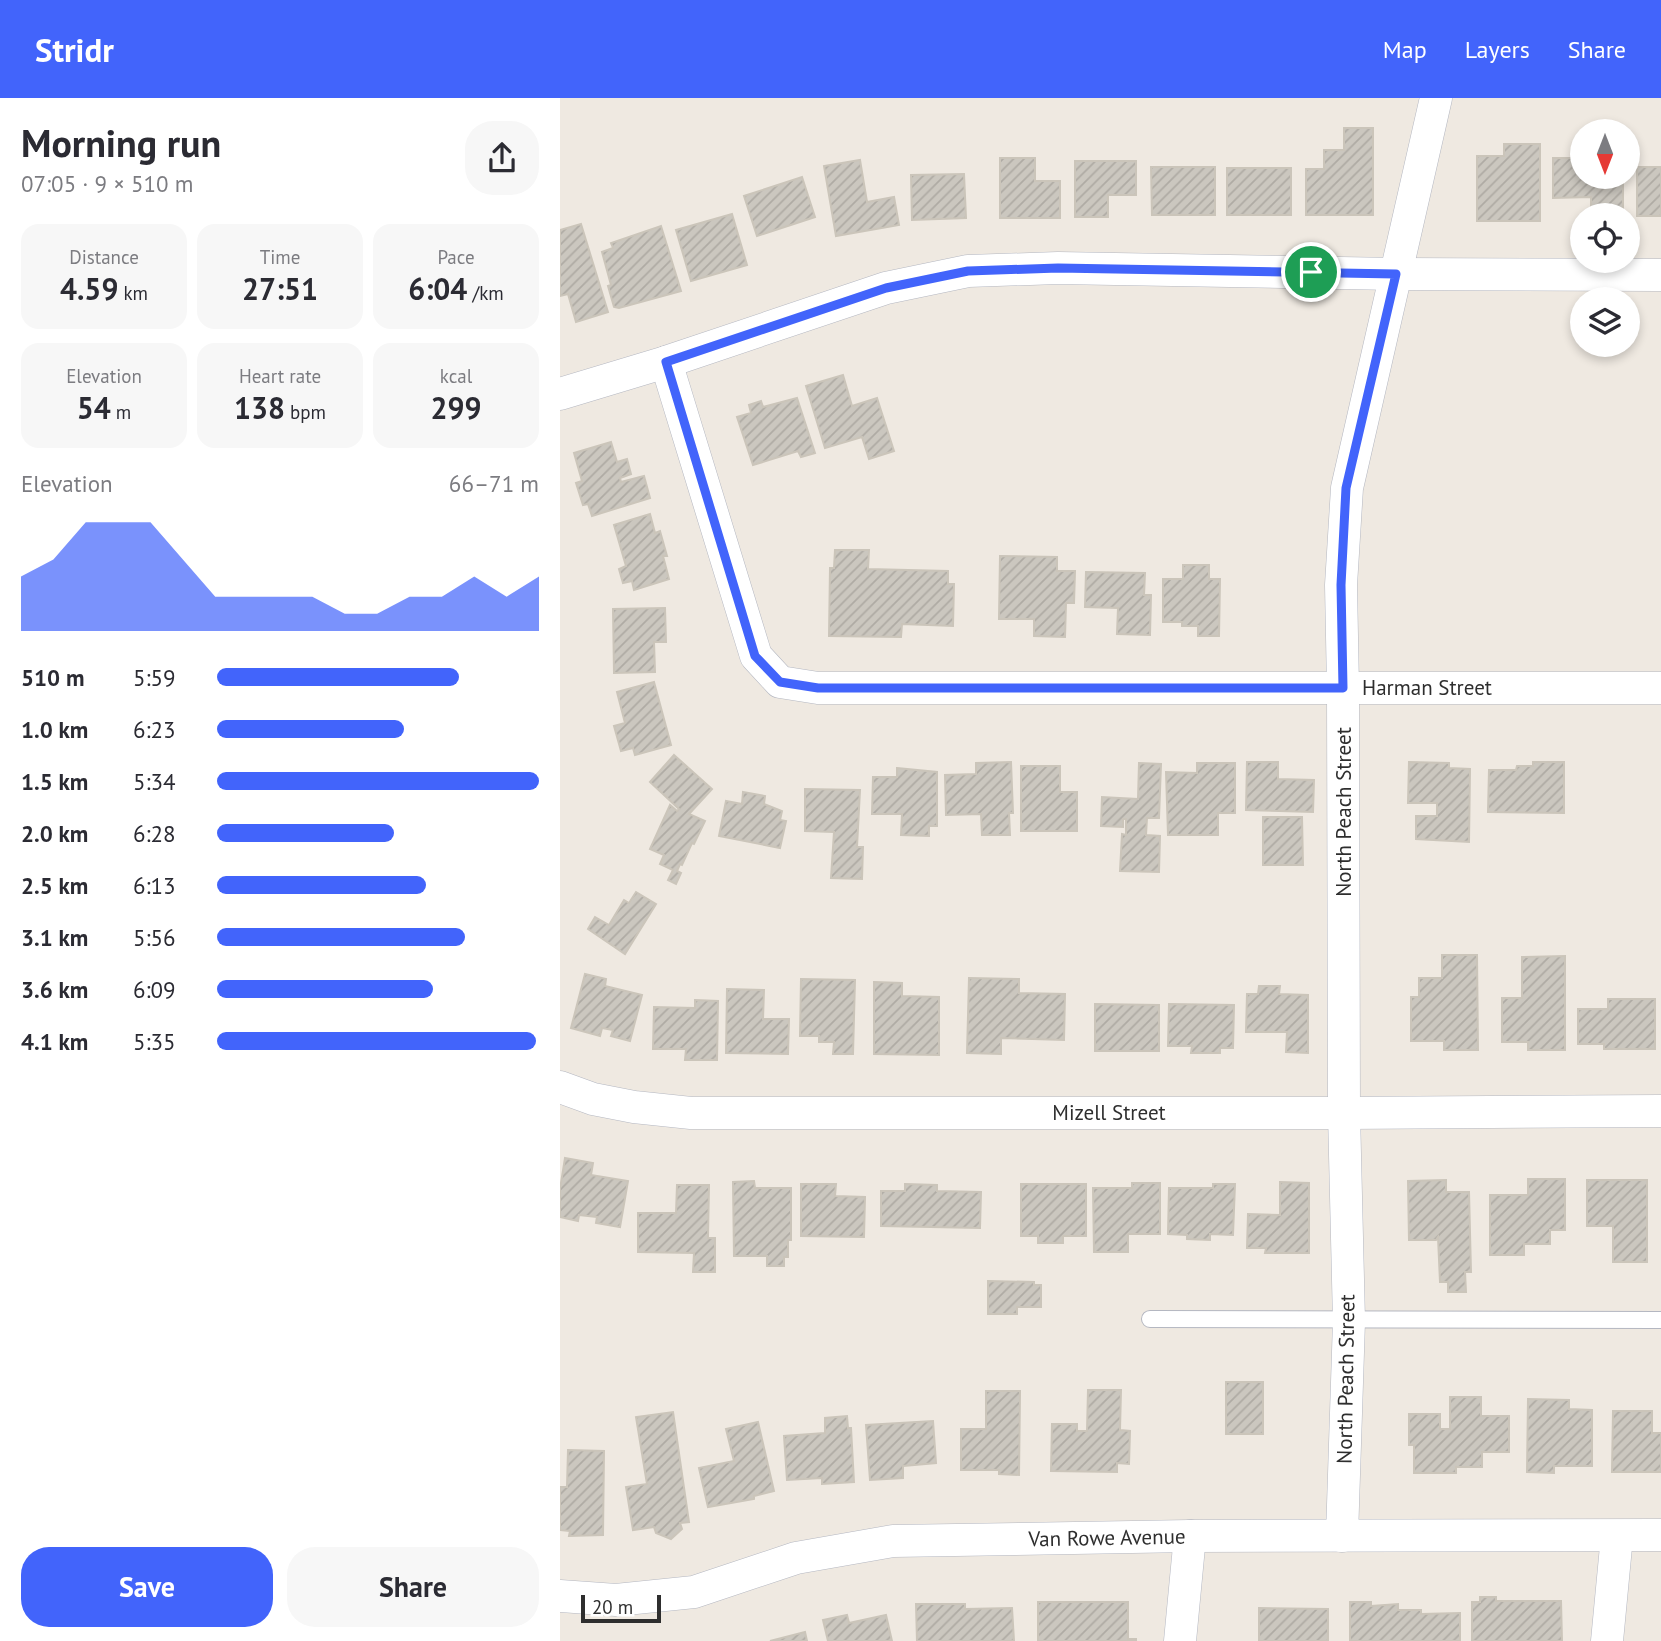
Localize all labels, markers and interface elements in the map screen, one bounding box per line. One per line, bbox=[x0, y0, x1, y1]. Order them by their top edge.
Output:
text: Stridr bbox=[35, 28, 114, 71]
text: Map bbox=[1383, 34, 1427, 65]
text: Layers bbox=[1465, 34, 1530, 65]
text: Share bbox=[1568, 34, 1626, 65]
text: Morning run bbox=[21, 118, 221, 167]
north arrow bbox=[1570, 119, 1640, 189]
map controls bbox=[1570, 119, 1640, 357]
button: share bbox=[465, 121, 539, 195]
text: 07:05 · 9 × 510 m bbox=[21, 169, 193, 198]
button: locate bbox=[1570, 203, 1640, 273]
pin bbox=[1281, 242, 1341, 302]
text: Distance bbox=[69, 245, 139, 269]
text: Time bbox=[260, 245, 300, 269]
text: Pace bbox=[437, 245, 475, 269]
icon: arrive bbox=[1292, 253, 1330, 291]
text: 4.59 bbox=[60, 269, 118, 308]
text: 27:51 bbox=[242, 269, 318, 308]
text: 6:04 bbox=[408, 269, 467, 308]
text: km bbox=[118, 281, 148, 305]
text: /km bbox=[467, 281, 504, 305]
button: layers bbox=[1570, 287, 1640, 357]
text: Elevation bbox=[66, 364, 142, 388]
text: Heart rate bbox=[239, 364, 321, 388]
text: kcal bbox=[440, 364, 472, 388]
text: 54 bbox=[77, 388, 111, 427]
text: 138 bbox=[234, 388, 285, 427]
text: 299 bbox=[430, 388, 482, 427]
text: m bbox=[111, 400, 131, 424]
text: bpm bbox=[285, 400, 326, 424]
text: Elevation bbox=[21, 469, 113, 498]
text: 66–71 m bbox=[449, 469, 539, 498]
text: 510 m bbox=[21, 663, 84, 692]
text: 5:59 bbox=[133, 663, 176, 692]
street label: Harman Street bbox=[1362, 674, 1492, 701]
text: 1.0 km bbox=[21, 715, 88, 744]
text: 6:23 bbox=[133, 715, 176, 744]
street label: North Peach Street bbox=[1330, 727, 1357, 897]
text: 1.5 km bbox=[21, 767, 88, 796]
text: 5:34 bbox=[133, 767, 176, 796]
text: 2.0 km bbox=[21, 819, 88, 848]
text: 6:28 bbox=[133, 819, 176, 848]
text: 2.5 km bbox=[21, 871, 88, 900]
text: 6:13 bbox=[133, 871, 176, 900]
text: 3.1 km bbox=[21, 923, 88, 952]
text: 5:56 bbox=[133, 923, 176, 952]
text: 3.6 km bbox=[21, 975, 88, 1004]
text: 6:09 bbox=[133, 975, 176, 1004]
text: 4.1 km bbox=[21, 1027, 88, 1056]
text: 5:35 bbox=[133, 1027, 176, 1056]
street label: Mizell Street bbox=[1052, 1099, 1166, 1126]
street label: North Peach Street bbox=[1331, 1294, 1360, 1464]
street label: Van Rowe Avenue bbox=[1027, 1523, 1186, 1552]
button: Save bbox=[21, 1547, 273, 1627]
button: Share bbox=[287, 1547, 539, 1627]
scale bar bbox=[581, 1592, 662, 1624]
text: 20 m bbox=[592, 1595, 633, 1619]

